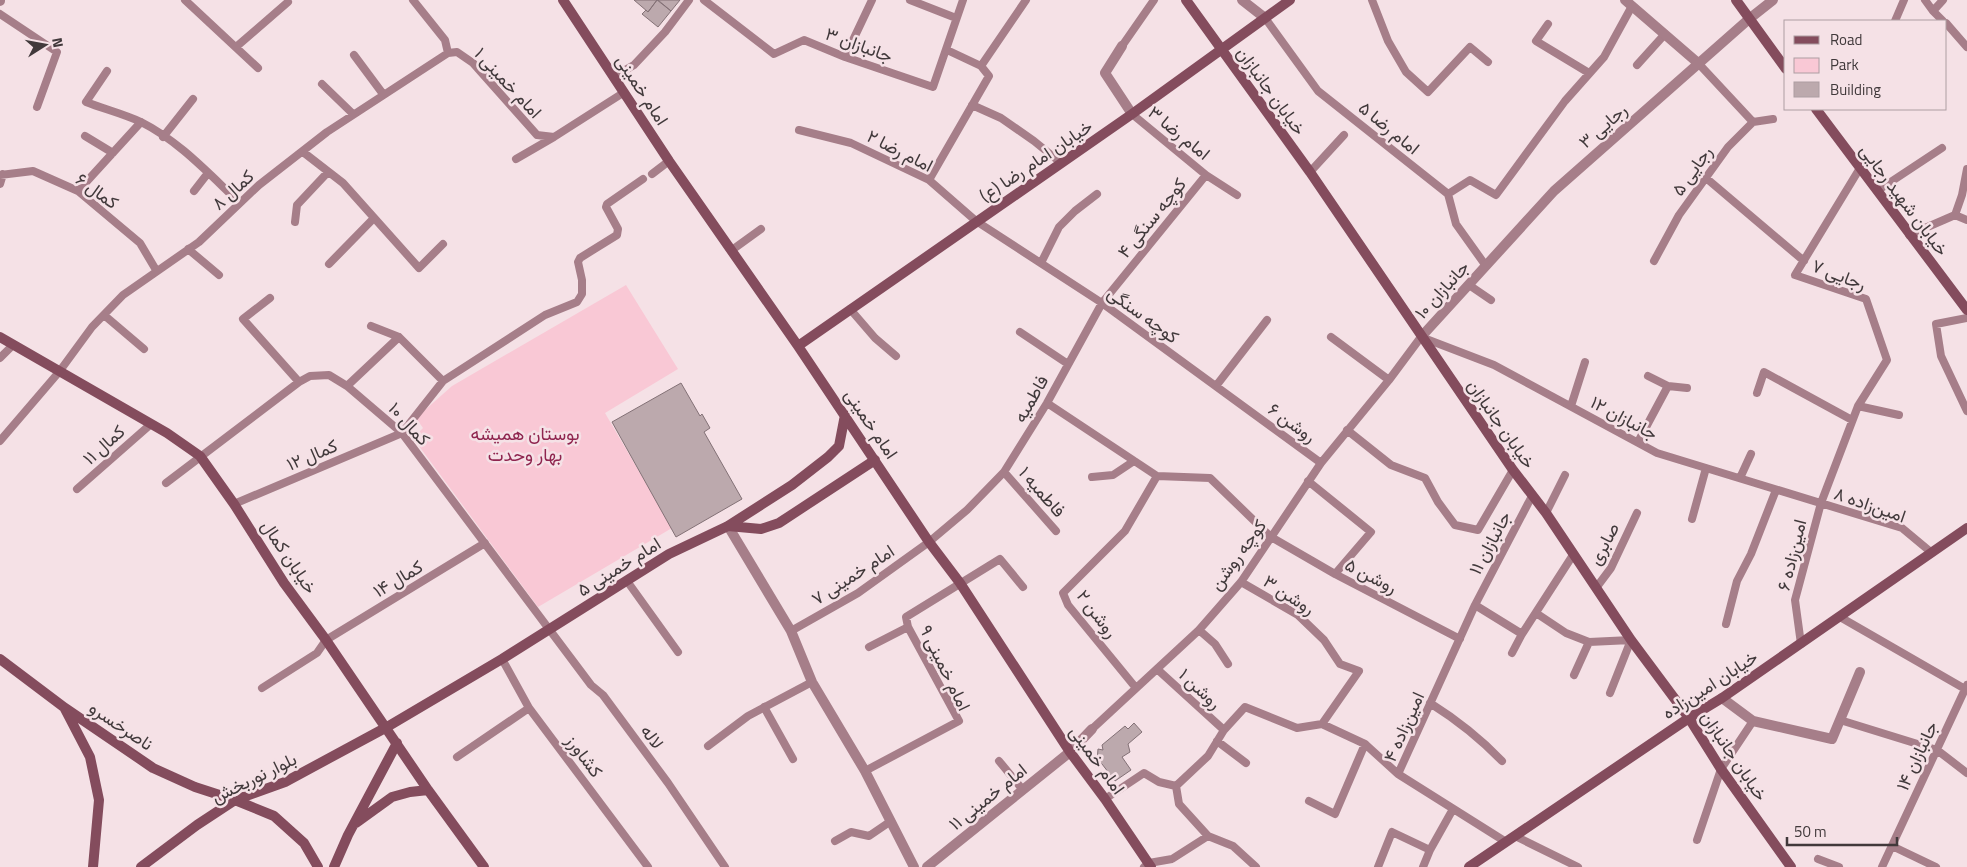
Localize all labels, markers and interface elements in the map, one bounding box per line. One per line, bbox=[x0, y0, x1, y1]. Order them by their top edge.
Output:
north arrow bbox=[20, 20, 70, 70]
street label: جانبازان ۳ bbox=[822, 20, 897, 69]
legend bbox=[1784, 20, 1947, 110]
text: Road bbox=[1830, 28, 1862, 51]
text: N bbox=[47, 36, 69, 49]
street label: امام خمینی ۱ bbox=[468, 41, 549, 124]
street label: خیابان جانبازان bbox=[1230, 41, 1313, 141]
street label: امام خمینی bbox=[609, 49, 675, 131]
text: Park bbox=[1830, 53, 1859, 76]
text: Building bbox=[1830, 78, 1881, 101]
street label: امام رضا ۵ bbox=[1353, 94, 1426, 161]
street label: رجایی ۳ bbox=[1572, 97, 1633, 155]
street label: امام رضا ۳ bbox=[1142, 99, 1216, 166]
street label: خیابان امام رضا (ع) bbox=[974, 113, 1098, 209]
street label: امام رضا ۲ bbox=[862, 122, 938, 179]
street label: خیابان شهید رجایی bbox=[1853, 138, 1955, 261]
street label: رجایی ۵ bbox=[1665, 140, 1719, 201]
street label: کمال ۸ bbox=[205, 163, 260, 216]
street label: کمال ۶ bbox=[70, 166, 124, 215]
street label: کوچه سنگی ۴ bbox=[1111, 172, 1193, 264]
street label: رجایی ۷ bbox=[1808, 252, 1870, 297]
street label: جانبازان ۱۰ bbox=[1408, 254, 1475, 325]
street label: کوچه سنگی bbox=[1102, 279, 1185, 350]
street label: فاطمیه bbox=[1006, 370, 1055, 428]
street label: خیابان جانبازان bbox=[1461, 374, 1542, 474]
street label: امام خمینی bbox=[838, 383, 905, 464]
street label: جانبازان ۱۲ bbox=[1586, 389, 1663, 447]
street label: کمال ۱۰ bbox=[382, 396, 437, 452]
street label: روشن ۶ bbox=[1263, 396, 1322, 449]
street label: کمال ۱۱ bbox=[76, 418, 131, 471]
park label: بوستان همیشه بهار وحدت bbox=[470, 420, 580, 468]
street label: کمال ۱۲ bbox=[282, 432, 342, 477]
street label: فاطمیه ۱ bbox=[1013, 460, 1072, 523]
street label: امین‌زاده ۸ bbox=[1831, 480, 1910, 529]
street label: جانبازان ۱۱ bbox=[1462, 506, 1518, 579]
street label: کوچه روشن bbox=[1202, 513, 1273, 596]
street label: خیابان کمال bbox=[255, 514, 324, 599]
street label: امین‌زاده ۶ bbox=[1770, 516, 1813, 593]
street label: صابری bbox=[1581, 518, 1626, 570]
street label: امام خمینی ۵ bbox=[572, 530, 666, 603]
street label: امام خمینی ۷ bbox=[806, 538, 900, 612]
street label: روشن ۵ bbox=[1340, 551, 1402, 600]
street label: کمال ۱۴ bbox=[368, 553, 428, 604]
street label: روشن ۳ bbox=[1258, 568, 1320, 621]
street label: روشن ۲ bbox=[1070, 584, 1125, 644]
street label: امام خمینی ۹ bbox=[913, 620, 978, 715]
street label: خیابان امین‌زاده bbox=[1656, 643, 1763, 726]
street label: روشن ۱ bbox=[1173, 662, 1228, 716]
street label: امین‌زاده ۴ bbox=[1376, 687, 1431, 766]
street label: ناصرخسرو bbox=[84, 694, 159, 757]
street label: خیابان جانبازان bbox=[1694, 705, 1775, 806]
street label: جانبازان ۱۴ bbox=[1889, 717, 1944, 795]
street label: لاله bbox=[634, 719, 671, 755]
street label: امام خمینی bbox=[1063, 719, 1132, 800]
street label: کشاورز bbox=[559, 728, 610, 783]
street label: بلوار نوربخش bbox=[206, 745, 301, 810]
street label: امام خمینی ۱۱ bbox=[943, 756, 1033, 837]
scale bar bbox=[1787, 814, 1897, 846]
text: 50 m bbox=[1794, 820, 1827, 843]

